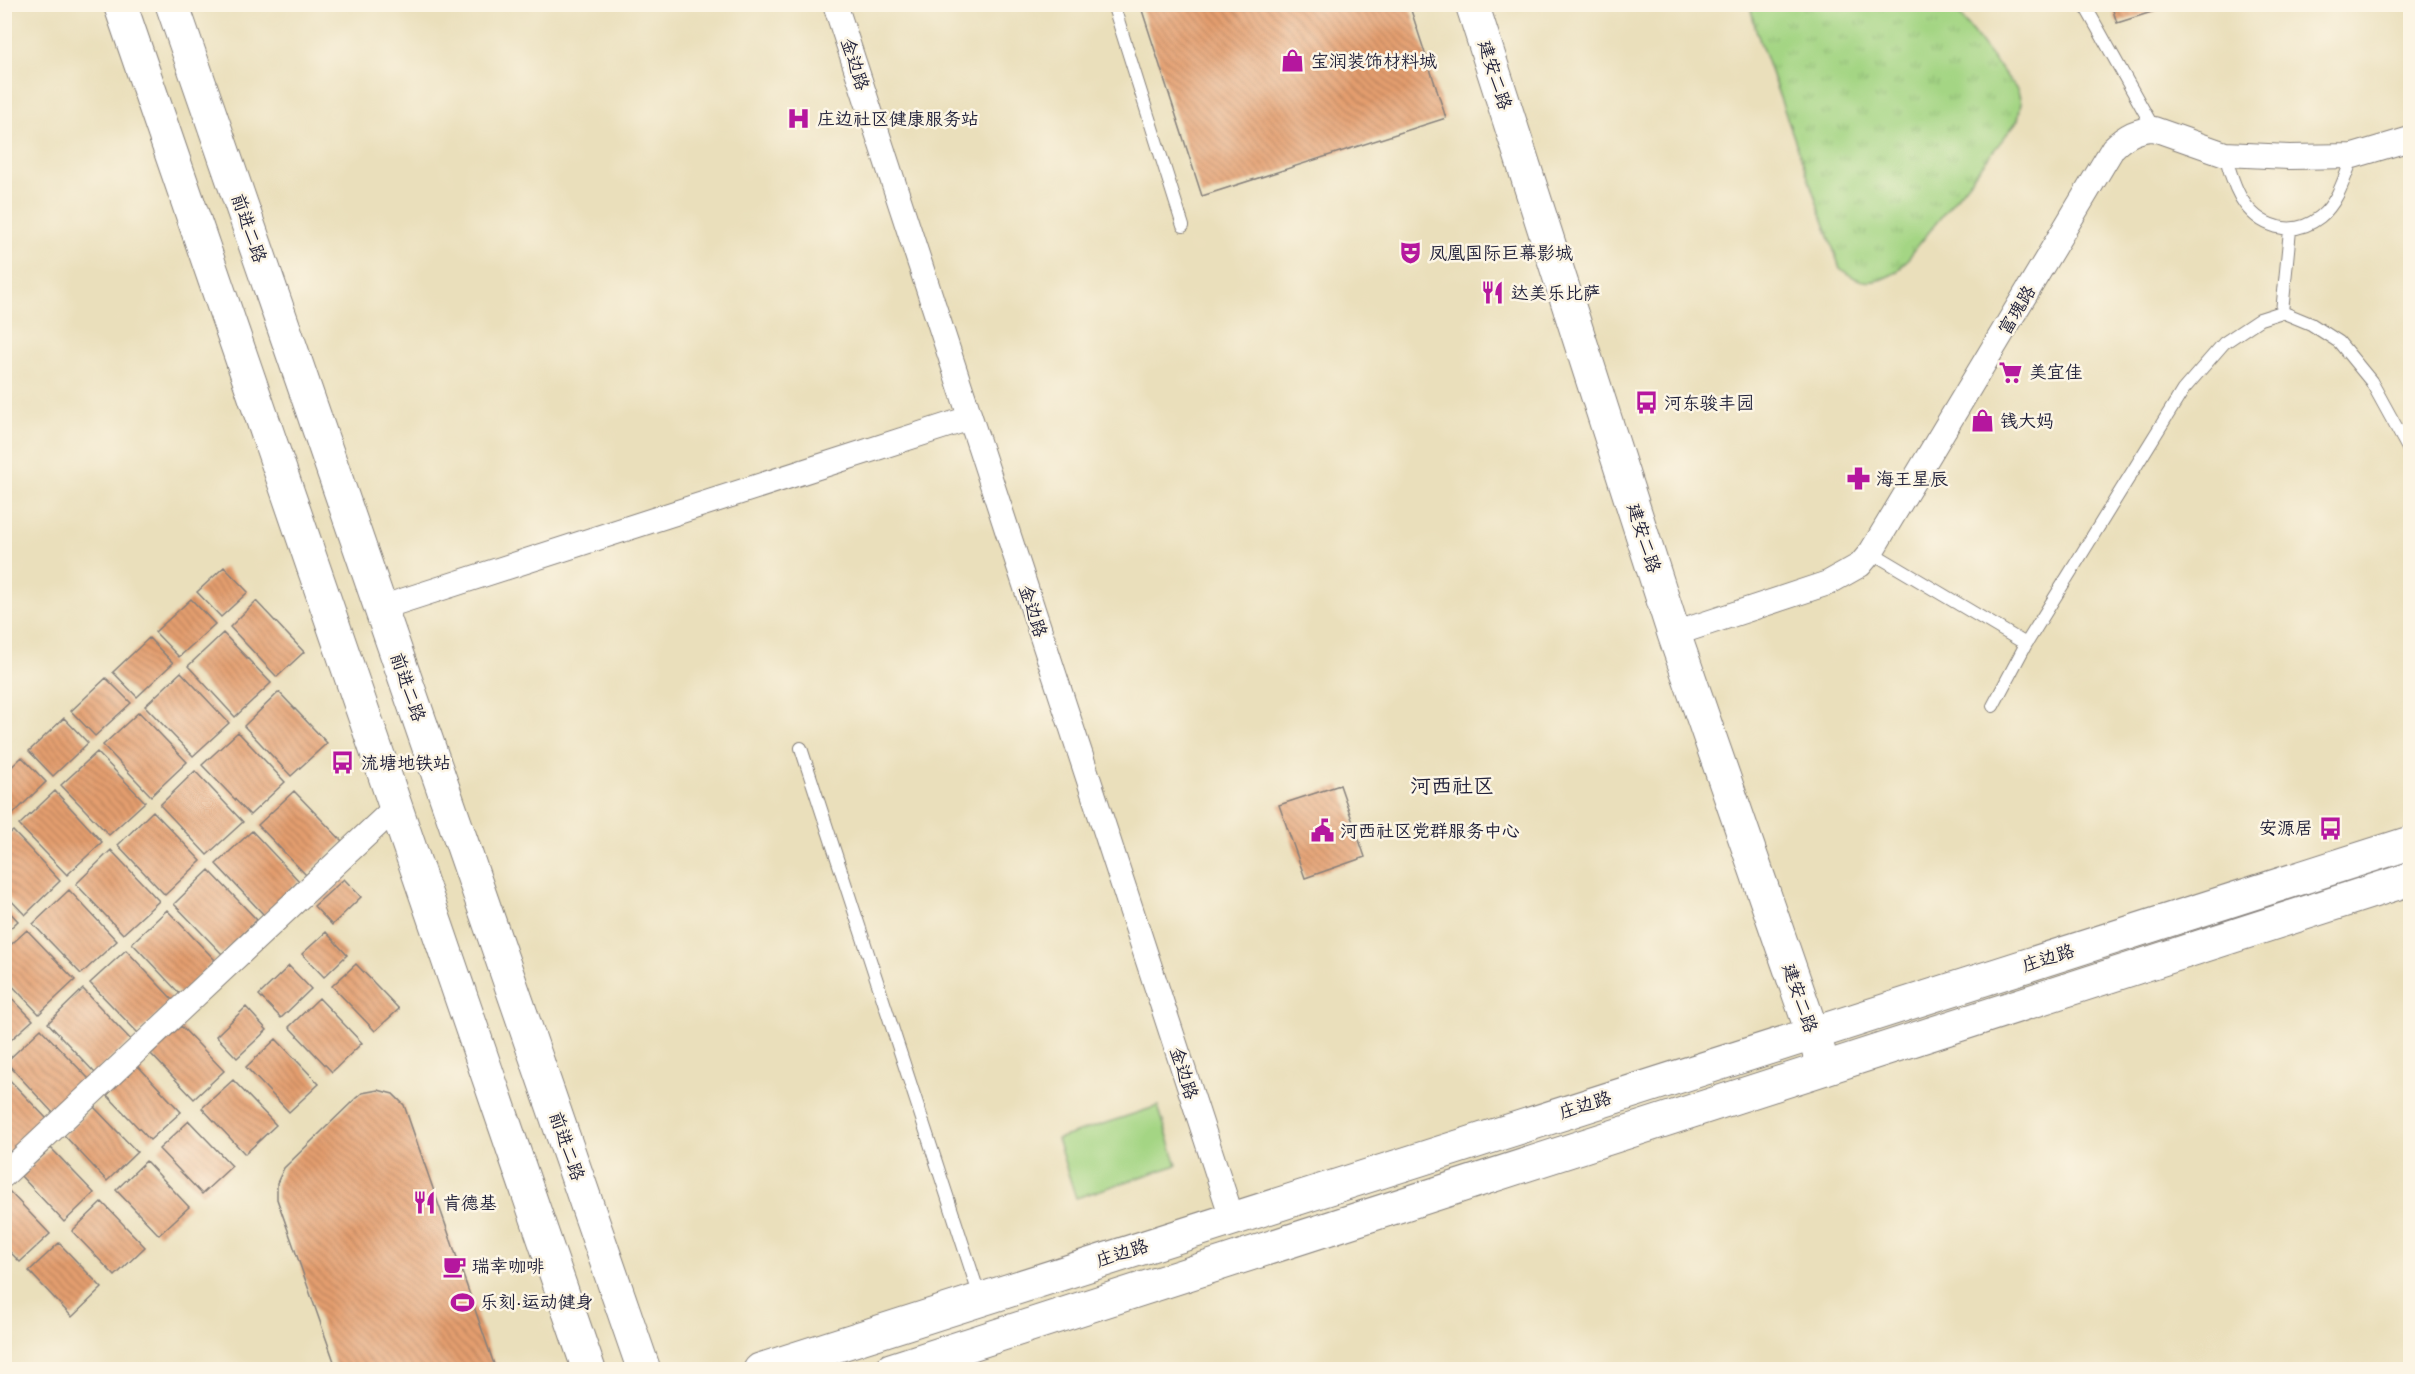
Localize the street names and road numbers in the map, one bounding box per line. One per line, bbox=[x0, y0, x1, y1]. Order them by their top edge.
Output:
street label: 金边路 bbox=[834, 36, 872, 94]
street label: 建安二路 bbox=[1472, 38, 1515, 113]
street label: 前进二路 bbox=[225, 191, 269, 266]
street label: 富瑰路 bbox=[1995, 282, 2042, 340]
street label: 建安二路 bbox=[1621, 501, 1664, 576]
street label: 金边路 bbox=[1012, 583, 1050, 641]
street label: 前进二路 bbox=[384, 650, 428, 725]
street label: 庄边路 bbox=[2020, 941, 2078, 979]
street label: 建安二路 bbox=[1776, 961, 1820, 1036]
street label: 金边路 bbox=[1163, 1045, 1201, 1103]
street label: 庄边路 bbox=[1557, 1088, 1615, 1126]
street label: 前进二路 bbox=[543, 1109, 587, 1184]
street label: 庄边路 bbox=[1094, 1236, 1152, 1274]

